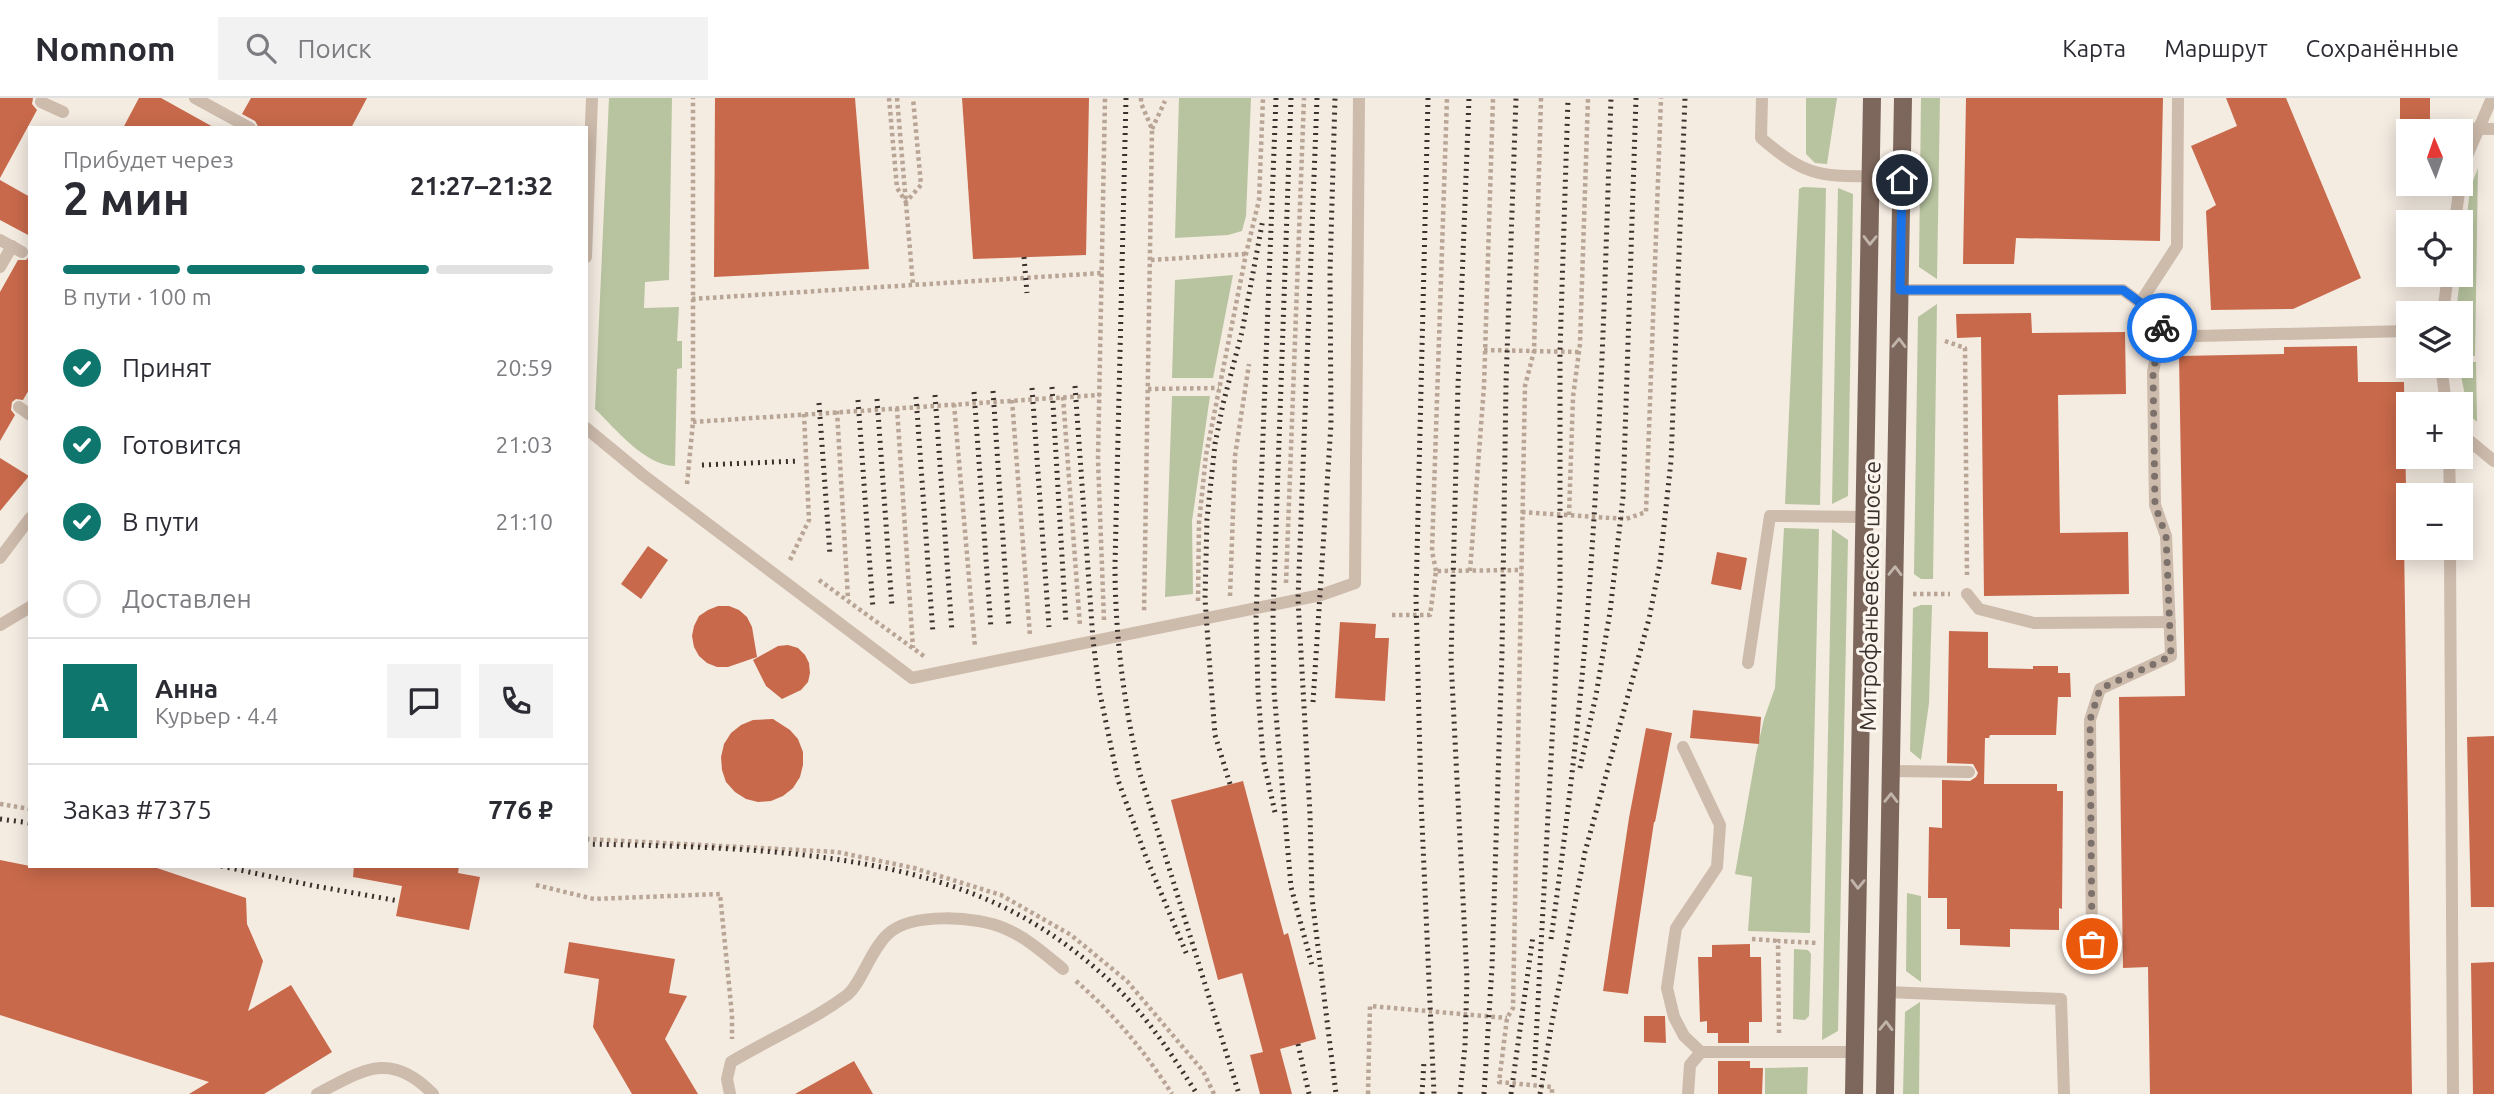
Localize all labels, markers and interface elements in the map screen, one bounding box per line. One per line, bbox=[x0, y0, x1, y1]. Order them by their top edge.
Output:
search box bbox=[218, 17, 708, 80]
icon: search bbox=[242, 29, 280, 67]
text: Nomnom bbox=[35, 30, 176, 67]
text: Поиск bbox=[298, 34, 372, 63]
text: Карта bbox=[2062, 35, 2126, 62]
text: Маршрут bbox=[2164, 35, 2268, 62]
text: Сохранённые bbox=[2306, 35, 2459, 62]
north arrow bbox=[2396, 119, 2473, 196]
map controls bbox=[2396, 119, 2473, 560]
text: Прибудет через bbox=[63, 147, 234, 172]
pin bbox=[1872, 150, 1932, 210]
icon: home bbox=[1883, 161, 1921, 199]
text: 21:27–21:32 bbox=[410, 171, 553, 200]
text: 2 мин bbox=[63, 172, 190, 224]
button: locate bbox=[2396, 210, 2473, 287]
one-way arrow bbox=[1862, 235, 1878, 245]
text: В пути · 100 m bbox=[63, 284, 212, 309]
courier bbox=[2127, 293, 2197, 363]
button: layers bbox=[2396, 301, 2473, 378]
icon: bike bbox=[2143, 309, 2181, 347]
one-way arrow bbox=[1892, 338, 1907, 349]
icon: check bbox=[63, 349, 101, 387]
text: Принят bbox=[122, 353, 211, 382]
text: 20:59 bbox=[495, 355, 553, 380]
button: + bbox=[2396, 392, 2473, 469]
icon: check bbox=[63, 426, 101, 464]
text: Готовится bbox=[122, 430, 242, 459]
text: 21:03 bbox=[495, 432, 553, 457]
street label: Митрофаньевское шоссе bbox=[1855, 461, 1884, 731]
button: − bbox=[2396, 483, 2473, 560]
icon: check bbox=[63, 503, 101, 541]
text: В пути bbox=[122, 507, 199, 536]
text: 21:10 bbox=[495, 509, 553, 534]
one-way arrow bbox=[1887, 565, 1903, 576]
text: Доставлен bbox=[122, 584, 252, 613]
button: chat bbox=[387, 664, 461, 738]
button: phone bbox=[479, 664, 553, 738]
text: Анна bbox=[155, 674, 218, 703]
text: А bbox=[91, 687, 109, 716]
text: Курьер · 4.4 bbox=[155, 703, 279, 728]
one-way arrow bbox=[1883, 793, 1899, 803]
text: Заказ #7375 bbox=[63, 795, 212, 824]
text: 776 ₽ bbox=[488, 795, 553, 824]
one-way arrow bbox=[1850, 879, 1866, 889]
pin bbox=[2062, 914, 2122, 974]
icon: bag bbox=[2073, 925, 2111, 963]
one-way arrow bbox=[1879, 1020, 1894, 1031]

